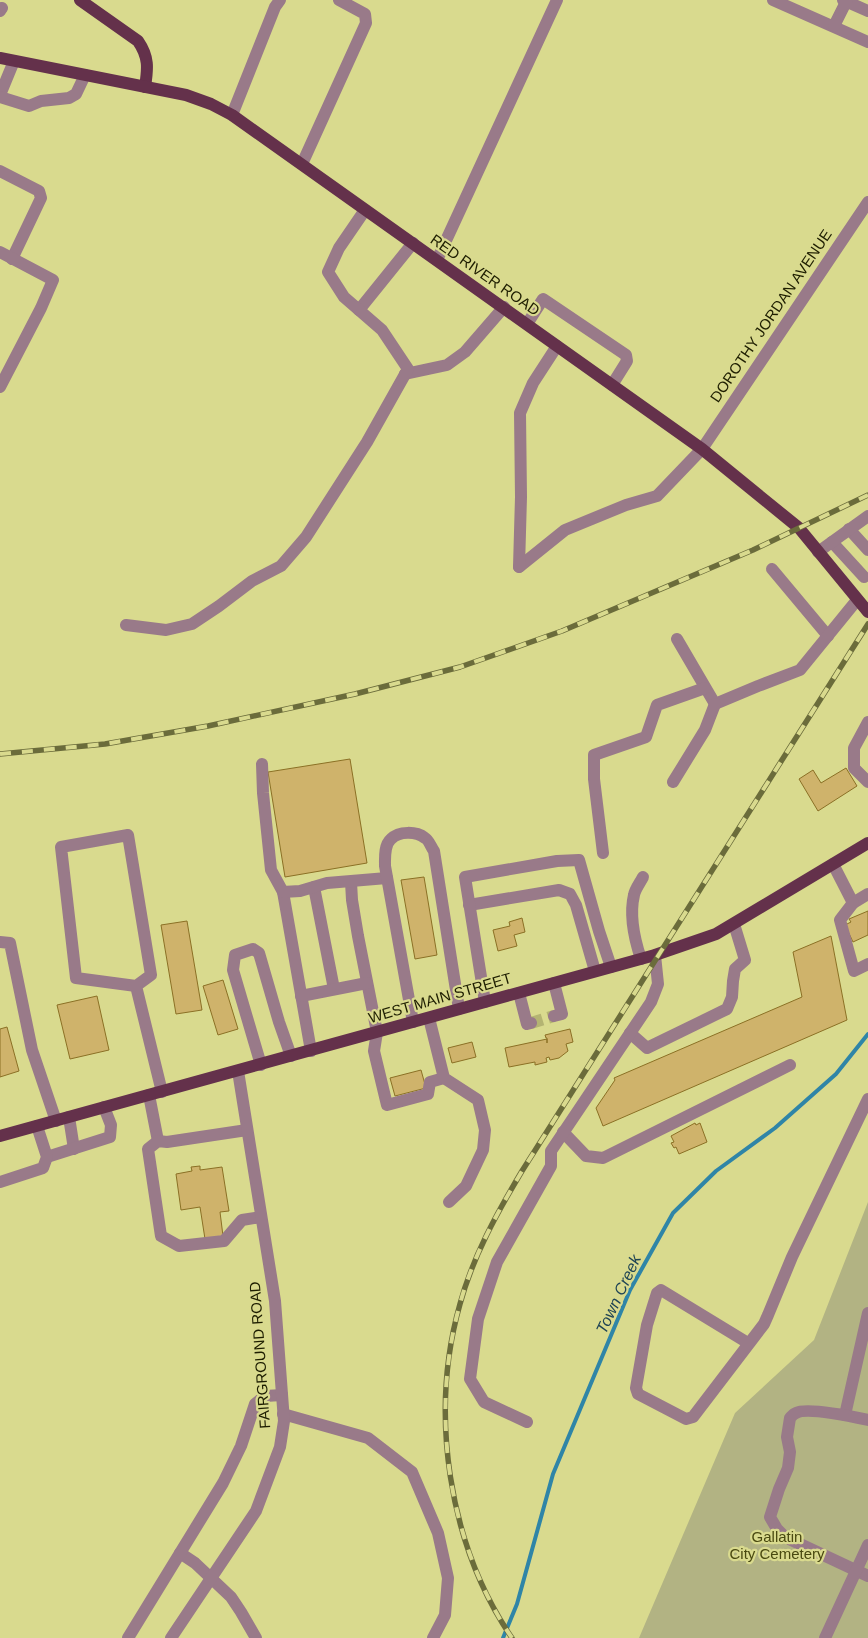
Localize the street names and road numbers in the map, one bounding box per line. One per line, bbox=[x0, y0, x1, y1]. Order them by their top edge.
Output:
street label: DOROTHY JORDAN AVENUE bbox=[706, 226, 835, 405]
street label: RED RIVER ROAD bbox=[427, 231, 543, 319]
street label: WEST MAIN STREET bbox=[366, 969, 513, 1026]
street label: FAIRGROUND ROAD bbox=[246, 1281, 273, 1429]

